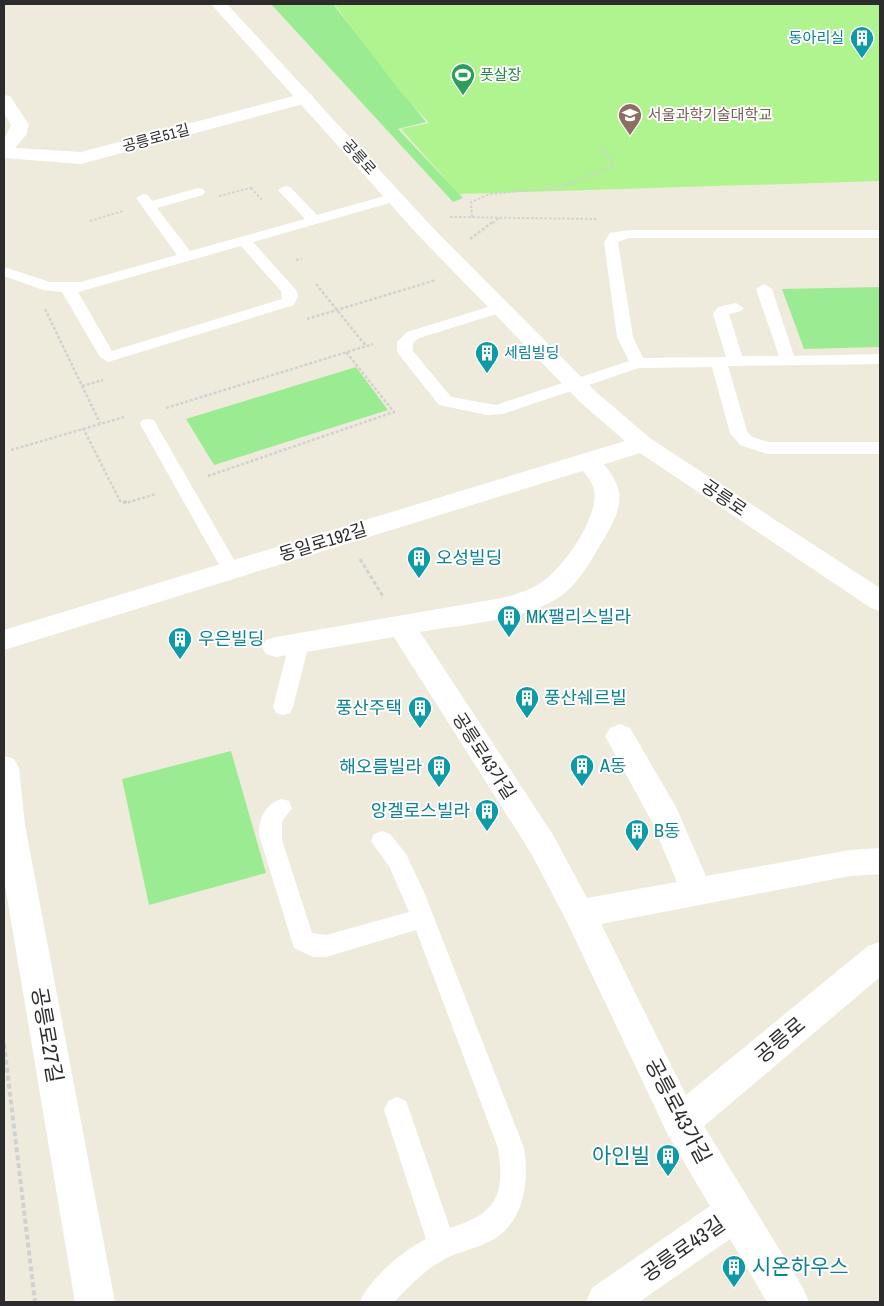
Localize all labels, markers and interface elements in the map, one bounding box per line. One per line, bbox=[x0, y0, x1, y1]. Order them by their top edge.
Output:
building icon: 동아리실 bbox=[849, 25, 875, 59]
place label: 동아리실 bbox=[789, 27, 844, 48]
sports icon: 풋살장 bbox=[450, 62, 476, 96]
place label: 풋살장 bbox=[480, 64, 522, 85]
school or university icon: 서울과학기술대학교 bbox=[617, 102, 643, 136]
place label: 서울과학기술대학교 bbox=[648, 104, 772, 125]
street label: 공릉로51길 bbox=[120, 118, 192, 157]
street label: 공릉로 bbox=[338, 134, 381, 179]
building icon: 세림빌딩 bbox=[474, 340, 500, 374]
place label: 세림빌딩 bbox=[504, 342, 559, 363]
street label: 공릉로 bbox=[697, 473, 752, 522]
street label: 동일로192길 bbox=[276, 516, 370, 567]
building icon: 오성빌딩 bbox=[406, 545, 432, 579]
place label: 오성빌딩 bbox=[436, 545, 502, 570]
building icon: MK팰리스빌라 bbox=[496, 604, 522, 638]
place label: MK팰리스빌라 bbox=[526, 604, 631, 629]
building icon: 우은빌딩 bbox=[167, 626, 193, 660]
place label: 우은빌딩 bbox=[198, 626, 264, 651]
building icon: 풍산쉐르빌 bbox=[514, 685, 540, 719]
place label: 풍산쉐르빌 bbox=[544, 685, 627, 710]
place label: 풍산주택 bbox=[336, 695, 402, 720]
building icon: 풍산주택 bbox=[407, 695, 433, 729]
street label: 공릉로43가길 bbox=[447, 707, 522, 804]
building icon: A동 bbox=[569, 753, 595, 787]
place label: A동 bbox=[599, 753, 626, 778]
place label: 해오름빌라 bbox=[339, 754, 422, 779]
building icon: 해오름빌라 bbox=[426, 754, 452, 788]
place label: 앙겔로스빌라 bbox=[371, 798, 470, 823]
building icon: 앙겔로스빌라 bbox=[474, 798, 500, 832]
building icon: B동 bbox=[624, 818, 650, 852]
place label: B동 bbox=[654, 818, 680, 843]
street label: 공릉로27길 bbox=[25, 985, 70, 1085]
street label: 공릉로 bbox=[748, 1010, 811, 1069]
street label: 공릉로43가길 bbox=[638, 1053, 718, 1169]
place label: 아인빌 bbox=[592, 1141, 650, 1170]
building icon: 아인빌 bbox=[655, 1143, 681, 1177]
street label: 공릉로43길 bbox=[635, 1209, 731, 1288]
place label: 시온하우스 bbox=[752, 1252, 849, 1281]
building icon: 시온하우스 bbox=[721, 1254, 747, 1288]

